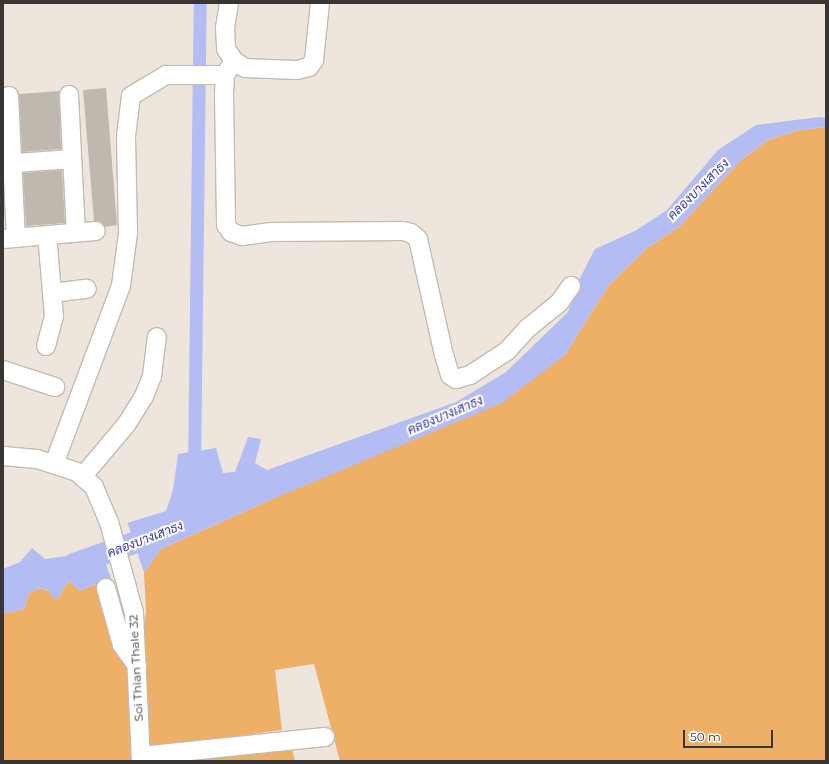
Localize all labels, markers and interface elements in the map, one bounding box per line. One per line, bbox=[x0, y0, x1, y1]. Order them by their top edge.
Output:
water label: คลองบางเสาธง bbox=[664, 155, 732, 223]
water label: คลองบางเสาธง bbox=[405, 392, 485, 438]
water label: คลองบางเสาธง bbox=[105, 517, 185, 561]
street label: Soi Thian Thale 32 bbox=[126, 614, 146, 722]
scale bar bbox=[685, 722, 775, 748]
text: 50 m bbox=[690, 729, 721, 744]

